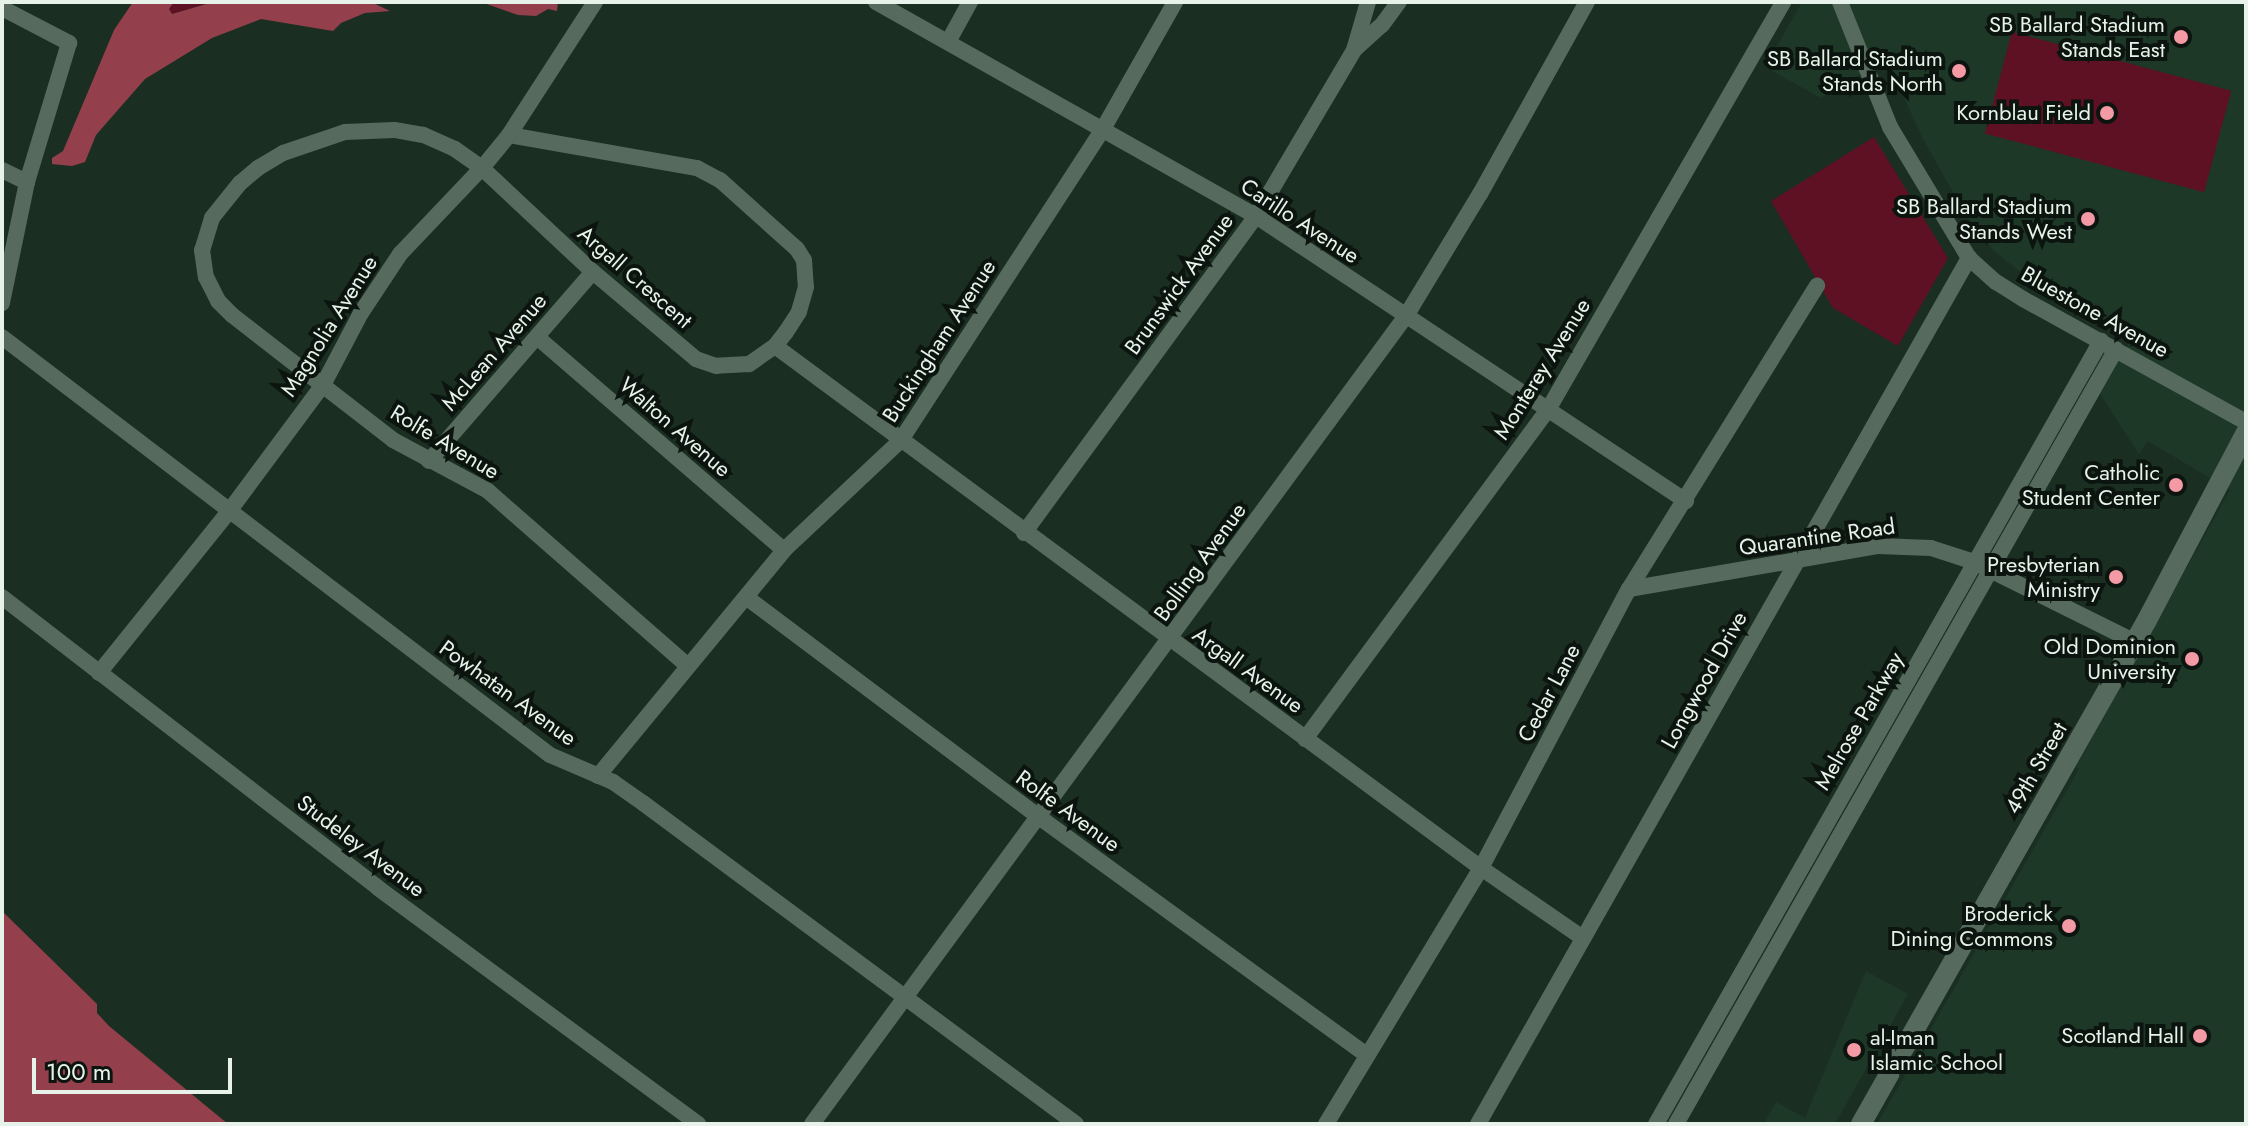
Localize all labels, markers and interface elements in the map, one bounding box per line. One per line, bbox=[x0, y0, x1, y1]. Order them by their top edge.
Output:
place label: SB Ballard Stadium Stands East bbox=[1989, 11, 2165, 62]
marker: SB Ballard Stadium Stands East bbox=[2172, 28, 2190, 46]
place label: SB Ballard Stadium Stands North bbox=[1767, 45, 1943, 96]
marker: SB Ballard Stadium Stands North bbox=[1950, 62, 1968, 80]
place label: Kornblau Field bbox=[1956, 100, 2091, 126]
marker: Kornblau Field bbox=[2098, 104, 2116, 122]
street label: Carillo Avenue bbox=[1236, 173, 1364, 269]
place label: SB Ballard Stadium Stands West bbox=[1896, 193, 2072, 244]
street label: Brunswick Avenue bbox=[1119, 208, 1239, 360]
marker: SB Ballard Stadium Stands West bbox=[2079, 210, 2097, 228]
street label: Argall Crescent bbox=[572, 220, 698, 334]
street label: Magnolia Avenue bbox=[275, 251, 383, 401]
street label: Buckingham Avenue bbox=[877, 255, 1001, 427]
street label: Bluestone Avenue bbox=[2017, 261, 2173, 363]
street label: McLean Avenue bbox=[436, 288, 552, 416]
street label: Monterey Avenue bbox=[1488, 294, 1596, 444]
street label: Walton Avenue bbox=[614, 371, 736, 483]
street label: Rolfe Avenue bbox=[386, 399, 504, 485]
place label: Catholic Student Center bbox=[2022, 459, 2160, 510]
marker: Catholic Student Center bbox=[2167, 476, 2185, 494]
street label: Bolling Avenue bbox=[1148, 498, 1252, 626]
street label: Quarantine Road bbox=[1737, 513, 1897, 561]
place label: Presbyterian Ministry bbox=[1987, 551, 2100, 602]
marker: Presbyterian Ministry bbox=[2107, 568, 2125, 586]
street label: Longwood Drive bbox=[1655, 607, 1753, 753]
street label: Argall Avenue bbox=[1188, 621, 1308, 719]
place label: Old Dominion University bbox=[2044, 633, 2176, 684]
street label: Powhatan Avenue bbox=[434, 635, 582, 751]
street label: Cedar Lane bbox=[1512, 640, 1586, 746]
street label: Melrose Parkway bbox=[1809, 647, 1909, 795]
marker: Old Dominion University bbox=[2183, 650, 2201, 668]
street label: 49th Street bbox=[1999, 717, 2073, 819]
street label: Rolfe Avenue bbox=[1011, 764, 1125, 858]
street label: Studeley Avenue bbox=[292, 789, 430, 903]
place label: Broderick Dining Commons bbox=[1891, 900, 2053, 952]
marker: Broderick Dining Commons bbox=[2060, 917, 2078, 935]
place label: Scotland Hall bbox=[2061, 1023, 2184, 1049]
place label: al-Iman Islamic School bbox=[1870, 1024, 2003, 1076]
marker: Scotland Hall bbox=[2191, 1027, 2209, 1045]
marker: al-Iman Islamic School bbox=[1845, 1041, 1863, 1059]
scale bar bbox=[36, 1042, 236, 1092]
text: 100 m bbox=[46, 1054, 112, 1089]

